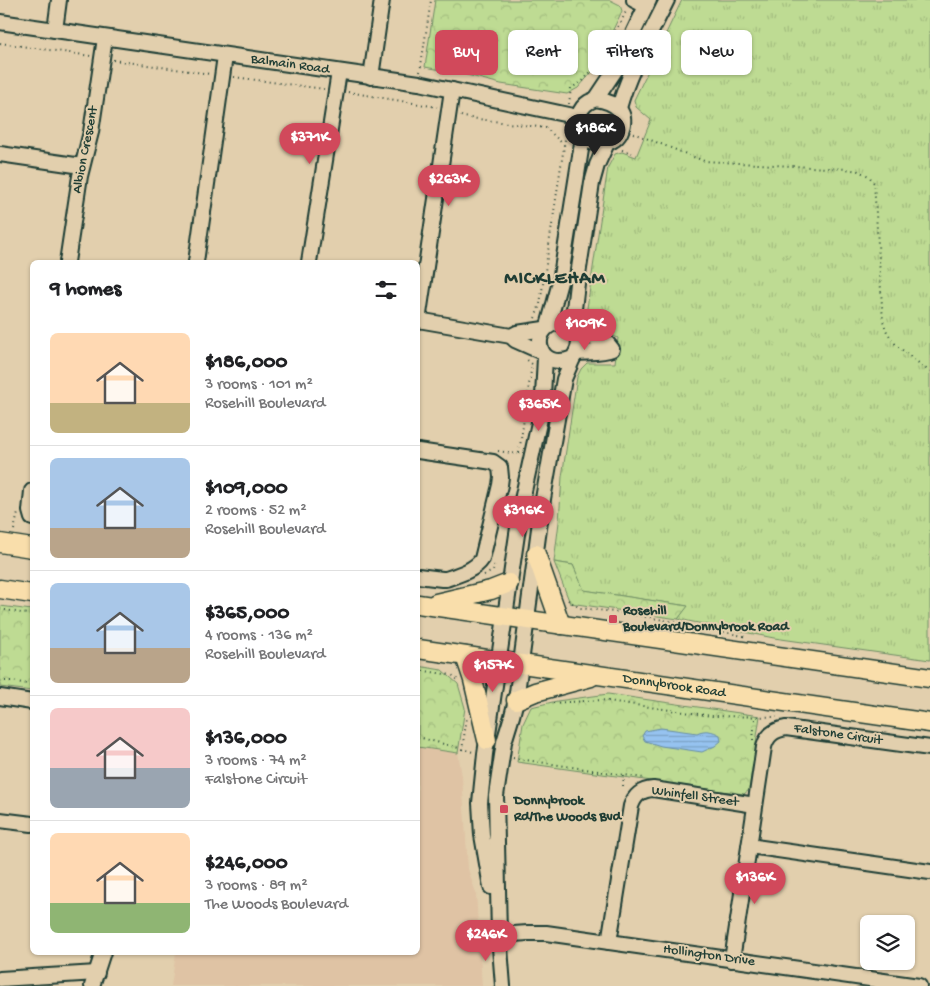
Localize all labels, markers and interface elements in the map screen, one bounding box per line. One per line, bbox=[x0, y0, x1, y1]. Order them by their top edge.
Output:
chip: Buy bbox=[435, 30, 498, 75]
chip: Rent bbox=[508, 30, 578, 75]
chip: Filters bbox=[588, 30, 671, 75]
chip: New bbox=[681, 30, 752, 75]
street label: Balmain Road bbox=[249, 51, 332, 79]
street label: Albion Crescent bbox=[69, 104, 103, 195]
pin: $186K bbox=[560, 114, 630, 156]
text: $186K bbox=[575, 120, 615, 139]
pin: $371K bbox=[275, 122, 345, 165]
text: $371K bbox=[290, 129, 330, 148]
pin: $263K bbox=[414, 164, 484, 207]
text: $263K bbox=[429, 171, 469, 190]
district label: MICKLEHAM bbox=[504, 268, 606, 291]
icon: filters bbox=[372, 276, 400, 304]
text: 9 homes bbox=[50, 278, 121, 303]
pin: $109K bbox=[550, 308, 620, 351]
text: $109K bbox=[565, 315, 605, 334]
text: $186,000 bbox=[205, 351, 287, 376]
icon: home bbox=[90, 353, 150, 413]
text: 3 rooms · 101 m² bbox=[205, 376, 313, 395]
pin: $365K bbox=[504, 390, 574, 432]
text: Rosehill Boulevard bbox=[205, 395, 325, 414]
text: $365K bbox=[519, 396, 559, 415]
text: $109,000 bbox=[205, 477, 288, 502]
icon: home bbox=[90, 478, 150, 538]
pin: $316K bbox=[488, 496, 558, 538]
text: 2 rooms · 52 m² bbox=[205, 502, 307, 521]
text: $316K bbox=[504, 502, 542, 521]
text: Rosehill Boulevard bbox=[205, 521, 325, 540]
text: $365,000 bbox=[205, 602, 289, 627]
icon: home bbox=[90, 603, 150, 663]
place label: Rosehill Boulevard/Donnybrook Road bbox=[622, 603, 790, 636]
marker: Rosehill Boulevard/Donnybrook Road bbox=[607, 613, 619, 625]
text: 4 rooms · 136 m² bbox=[205, 627, 313, 646]
text: Rosehill Boulevard bbox=[205, 646, 325, 665]
pin: $157K bbox=[458, 650, 528, 693]
text: $157K bbox=[473, 657, 513, 676]
street label: Donnybrook Road bbox=[621, 670, 729, 702]
street label: Falstone Circuit bbox=[792, 720, 885, 750]
text: $136,000 bbox=[205, 727, 287, 752]
icon: home bbox=[90, 728, 150, 788]
text: 3 rooms · 74 m² bbox=[205, 752, 307, 771]
text: Falstone Circuit bbox=[205, 771, 307, 790]
street label: Whinfell Street bbox=[651, 782, 741, 812]
place label: Donnybrook Rd/The Woods Bvd bbox=[512, 793, 623, 826]
marker: Donnybrook Rd/The Woods Bvd bbox=[498, 803, 510, 815]
text: $246,000 bbox=[205, 852, 288, 877]
icon: home bbox=[90, 853, 150, 913]
pin: $136K bbox=[720, 862, 790, 905]
text: $136K bbox=[736, 869, 774, 888]
text: 3 rooms · 89 m² bbox=[205, 877, 307, 896]
text: The Woods Boulevard bbox=[205, 896, 348, 915]
map controls bbox=[860, 915, 915, 970]
button: layers bbox=[860, 915, 915, 970]
pin: $246K bbox=[451, 920, 521, 962]
text: $246K bbox=[466, 926, 506, 945]
street label: Hollington Drive bbox=[662, 941, 757, 971]

